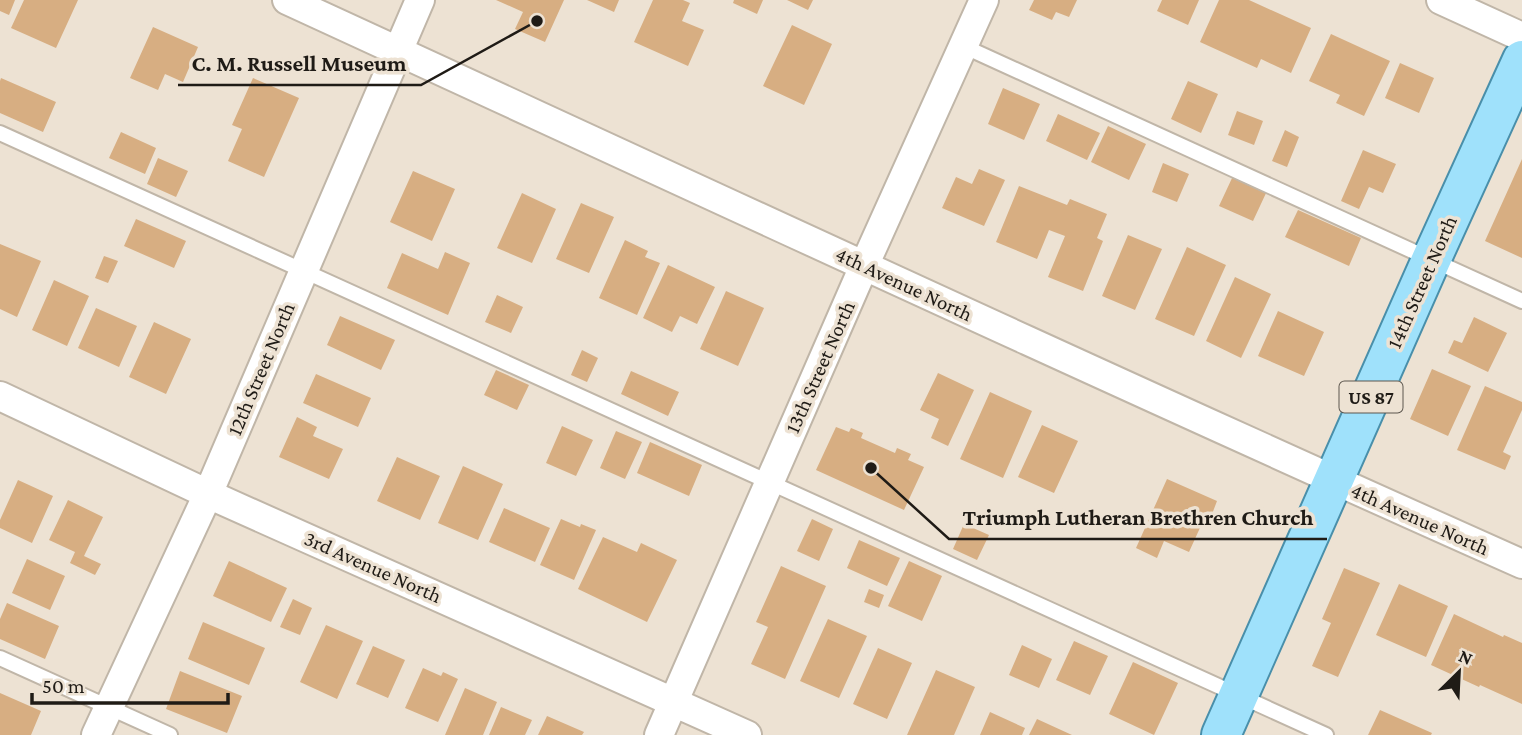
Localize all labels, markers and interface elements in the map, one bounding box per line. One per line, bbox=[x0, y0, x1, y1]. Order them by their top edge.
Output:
callout: C. M. Russell Museum bbox=[178, 41, 421, 85]
text: C. M. Russell Museum bbox=[191, 50, 407, 76]
street label: 14th Street North bbox=[1382, 212, 1462, 352]
street label: 4th Avenue North bbox=[832, 242, 976, 326]
street label: 13th Street North bbox=[780, 297, 860, 437]
street label: 12th Street North bbox=[222, 299, 300, 439]
road number: US 87 bbox=[1340, 382, 1402, 412]
street label: 4th Avenue North bbox=[1347, 478, 1493, 560]
callout: Triumph Lutheran Brethren Church bbox=[949, 495, 1327, 539]
text: Triumph Lutheran Brethren Church bbox=[963, 504, 1313, 530]
street label: 3rd Avenue North bbox=[301, 526, 445, 608]
north arrow bbox=[1424, 637, 1494, 707]
text: N bbox=[1456, 645, 1476, 669]
scale bar bbox=[32, 662, 228, 706]
text: 50 m bbox=[42, 674, 85, 698]

